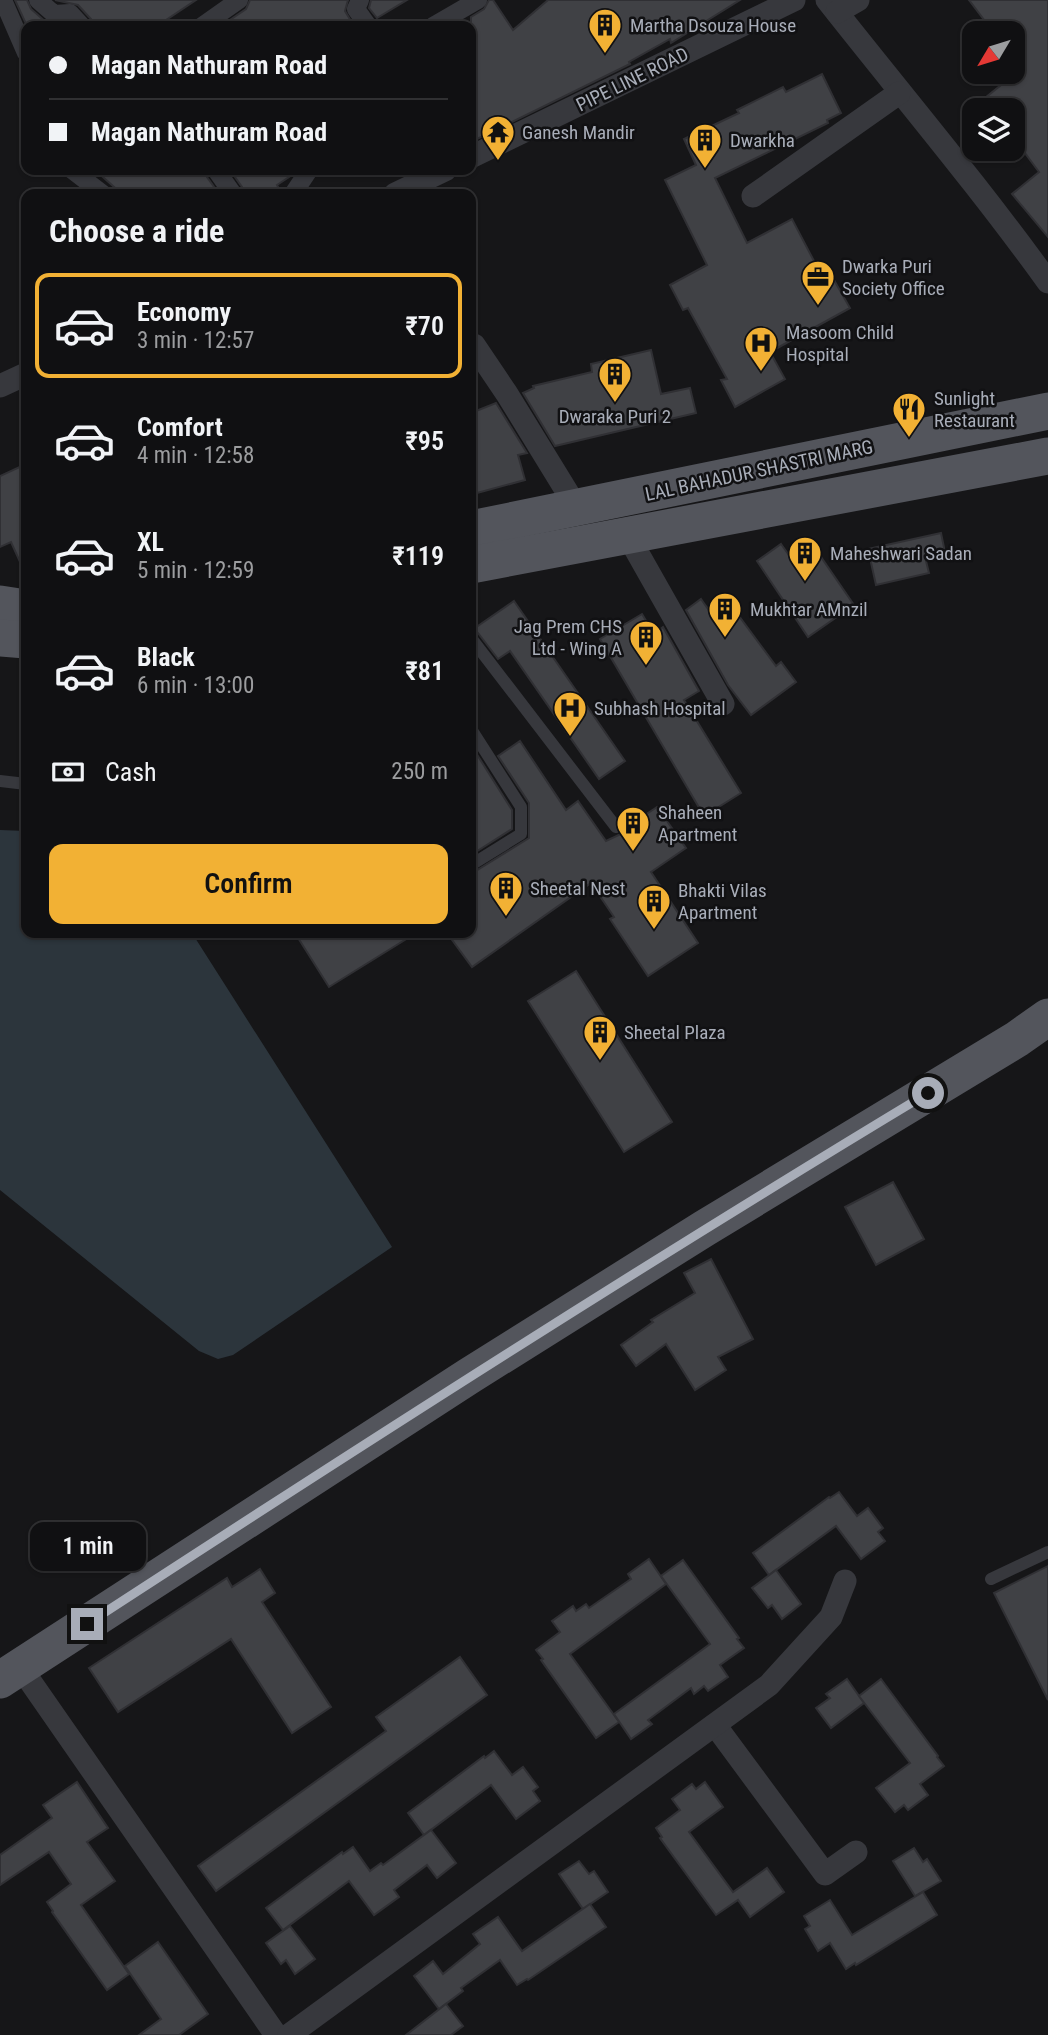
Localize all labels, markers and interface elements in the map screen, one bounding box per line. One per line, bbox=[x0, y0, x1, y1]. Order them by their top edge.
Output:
building icon: Martha Dsouza House bbox=[586, 6, 624, 55]
place label: Martha Dsouza House bbox=[630, 14, 796, 37]
north arrow bbox=[962, 21, 1026, 84]
map controls bbox=[962, 21, 1025, 161]
street label: PIPE LINE ROAD bbox=[572, 42, 692, 117]
text: Magan Nathuram Road bbox=[91, 50, 327, 80]
button: layers bbox=[962, 98, 1025, 161]
temple icon: Ganesh Mandir bbox=[479, 113, 517, 162]
text: Magan Nathuram Road bbox=[91, 117, 327, 147]
place label: Ganesh Mandir bbox=[522, 121, 635, 144]
building icon: Dwarkha bbox=[686, 121, 724, 170]
place label: Dwarkha bbox=[730, 129, 795, 152]
text: Choose a ride bbox=[49, 212, 224, 250]
place label: Dwarka Puri Society Office bbox=[842, 255, 945, 300]
office icon: Dwarka Puri Society Office bbox=[799, 258, 837, 307]
icon: car bbox=[53, 294, 116, 357]
text: Economy bbox=[137, 297, 231, 327]
text: ₹70 bbox=[406, 311, 444, 341]
place label: Masoom Child Hospital bbox=[786, 321, 894, 366]
hospital icon: Masoom Child Hospital bbox=[742, 324, 780, 373]
text: 3 min · 12:57 bbox=[137, 327, 254, 354]
building icon: Dwaraka Puri 2 bbox=[596, 355, 634, 404]
place label: Sunlight Restaurant bbox=[934, 387, 1015, 432]
restaurant icon: Sunlight Restaurant bbox=[890, 390, 928, 439]
place label: Dwaraka Puri 2 bbox=[559, 405, 671, 428]
icon: car bbox=[53, 409, 116, 472]
text: Comfort bbox=[137, 412, 223, 442]
text: ₹95 bbox=[406, 426, 444, 456]
street label: LAL BAHADUR SHASTRI MARG bbox=[643, 435, 875, 506]
text: 4 min · 12:58 bbox=[137, 442, 254, 469]
icon: car bbox=[53, 524, 116, 587]
text: XL bbox=[137, 527, 164, 557]
building icon: Maheshwari Sadan bbox=[786, 534, 824, 583]
text: ₹119 bbox=[393, 541, 444, 571]
place label: Maheshwari Sadan bbox=[830, 542, 972, 565]
text: 5 min · 12:59 bbox=[137, 557, 254, 584]
building icon: Mukhtar AMnzil bbox=[706, 590, 744, 639]
place label: Mukhtar AMnzil bbox=[750, 598, 868, 621]
place label: Jag Prem CHS Ltd - Wing A bbox=[514, 615, 622, 660]
building icon: Jag Prem CHS Ltd - Wing A bbox=[627, 618, 665, 667]
icon: car bbox=[53, 639, 116, 702]
text: Black bbox=[137, 642, 195, 672]
text: ₹81 bbox=[406, 656, 444, 686]
text: 6 min · 13:00 bbox=[137, 672, 254, 699]
hospital icon: Subhash Hospital bbox=[551, 689, 589, 738]
place label: Subhash Hospital bbox=[594, 697, 726, 720]
icon: cash bbox=[49, 753, 87, 791]
text: Cash bbox=[105, 757, 157, 787]
text: 250 m bbox=[391, 758, 448, 785]
place label: Shaheen Apartment bbox=[658, 801, 737, 846]
building icon: Shaheen Apartment bbox=[614, 804, 652, 853]
button: Confirm bbox=[49, 844, 448, 924]
building icon: Sheetal Nest bbox=[487, 869, 525, 918]
place label: Sheetal Nest bbox=[530, 877, 625, 900]
place label: Bhakti Vilas Apartment bbox=[678, 879, 767, 924]
building icon: Bhakti Vilas Apartment bbox=[635, 882, 673, 931]
building icon: Sheetal Plaza bbox=[581, 1013, 619, 1062]
place label: Sheetal Plaza bbox=[624, 1021, 726, 1044]
route start bbox=[912, 1077, 944, 1109]
callout: 1 min bbox=[29, 1522, 145, 1572]
text: 1 min bbox=[63, 1533, 113, 1560]
route end bbox=[71, 1608, 103, 1640]

